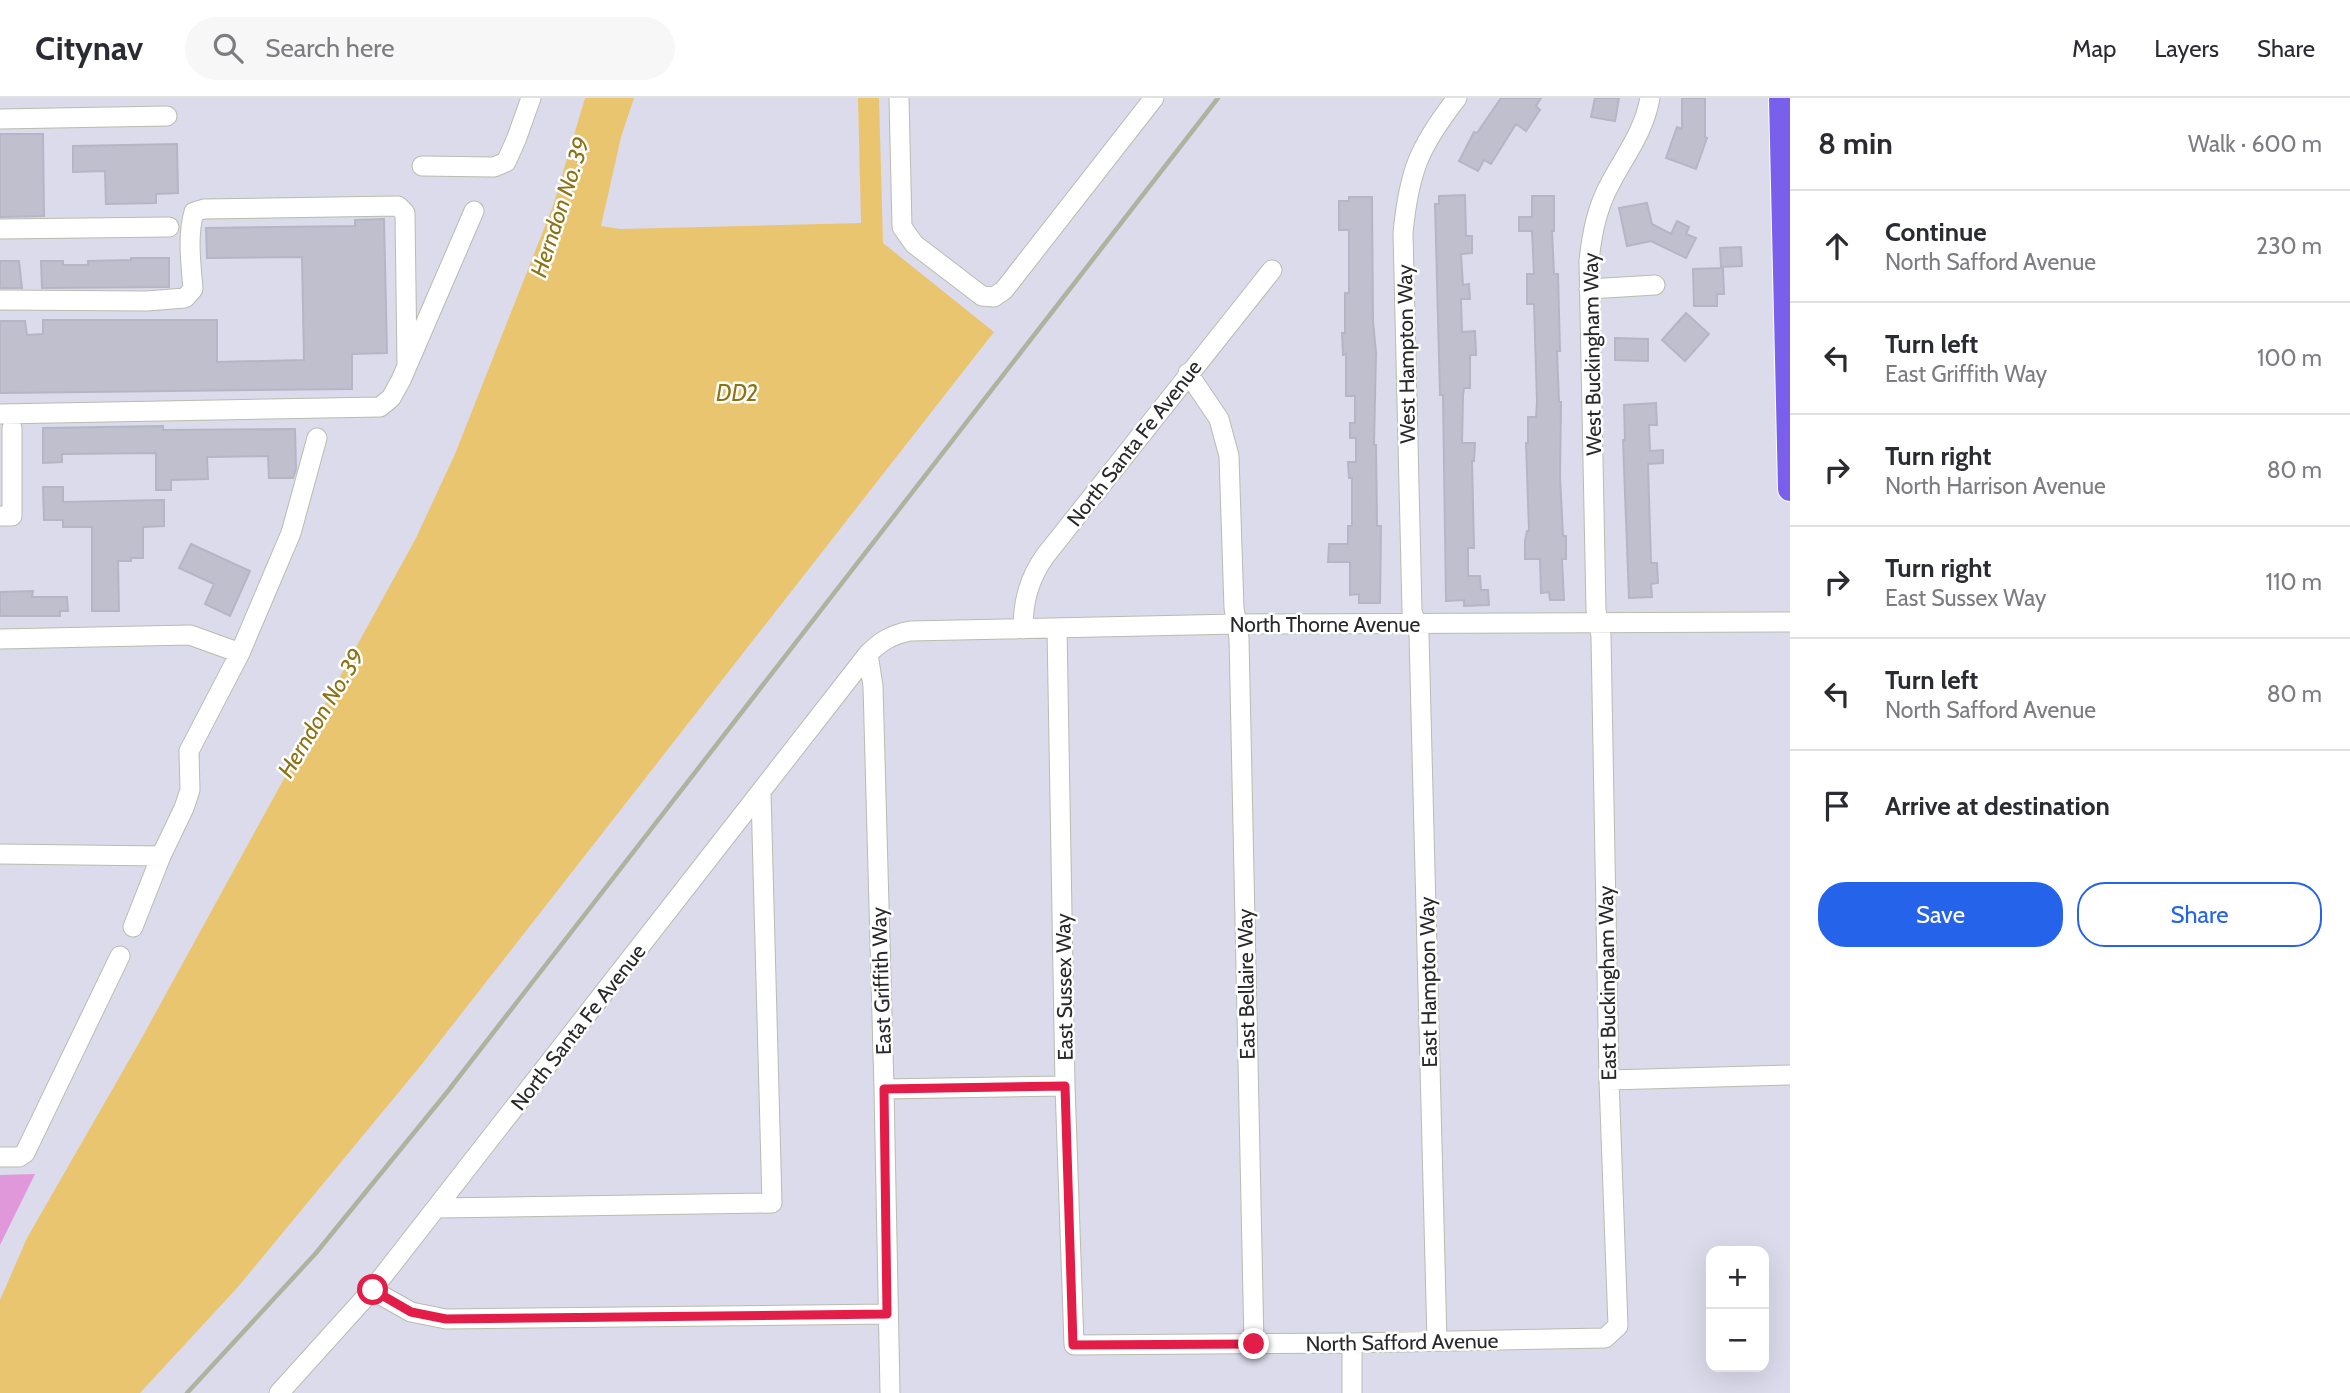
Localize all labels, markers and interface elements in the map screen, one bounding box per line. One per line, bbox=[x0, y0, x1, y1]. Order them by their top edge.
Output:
search box bbox=[185, 17, 675, 80]
text: Citynav bbox=[35, 28, 143, 68]
icon: search bbox=[209, 29, 247, 67]
text: Search here bbox=[265, 32, 394, 64]
text: Map bbox=[2072, 34, 2116, 63]
text: Layers bbox=[2154, 34, 2219, 63]
text: Share bbox=[2257, 34, 2315, 63]
text: 8 min bbox=[1818, 125, 1893, 162]
text: Walk · 600 m bbox=[2188, 130, 2322, 158]
water label: Herndon No. 39 bbox=[524, 133, 596, 281]
text: Continue bbox=[1885, 216, 1987, 248]
icon: ahead bbox=[1818, 227, 1856, 265]
text: 230 m bbox=[2256, 232, 2322, 260]
text: North Safford Avenue bbox=[1885, 248, 2096, 276]
street label: West Buckingham Way bbox=[1578, 252, 1606, 456]
street label: West Hampton Way bbox=[1392, 264, 1420, 444]
text: Turn left bbox=[1885, 328, 1978, 360]
icon: left bbox=[1818, 339, 1856, 377]
text: 100 m bbox=[2257, 344, 2322, 372]
street label: North Santa Fe Avenue bbox=[1061, 355, 1207, 531]
text: East Griffith Way bbox=[1885, 360, 2047, 388]
water label: DD2 bbox=[716, 379, 758, 407]
text: Turn right bbox=[1885, 440, 1991, 472]
icon: right bbox=[1818, 451, 1856, 489]
text: 80 m bbox=[2267, 456, 2322, 484]
text: North Harrison Avenue bbox=[1885, 472, 2106, 500]
text: Turn right bbox=[1885, 552, 1991, 584]
icon: right bbox=[1818, 563, 1856, 601]
text: 110 m bbox=[2266, 568, 2322, 596]
text: East Sussex Way bbox=[1885, 584, 2046, 612]
street label: North Thorne Avenue bbox=[1230, 612, 1420, 637]
water label: Herndon No. 39 bbox=[272, 643, 370, 783]
text: Turn left bbox=[1885, 664, 1978, 696]
icon: left bbox=[1818, 675, 1856, 713]
text: 80 m bbox=[2267, 680, 2322, 708]
text: North Safford Avenue bbox=[1885, 696, 2096, 724]
icon: arrive bbox=[1818, 787, 1856, 825]
text: Arrive at destination bbox=[1885, 790, 2110, 822]
button: Save bbox=[1818, 882, 2063, 947]
button: Share bbox=[2077, 882, 2322, 947]
street label: East Buckingham Way bbox=[1593, 885, 1621, 1081]
street label: East Hampton Way bbox=[1414, 896, 1442, 1068]
street label: East Griffith Way bbox=[866, 906, 896, 1055]
street label: East Bellaire Way bbox=[1232, 908, 1260, 1060]
street label: East Sussex Way bbox=[1050, 913, 1078, 1061]
street label: North Santa Fe Avenue bbox=[505, 939, 651, 1115]
map controls bbox=[1706, 1246, 1769, 1372]
button: + bbox=[1706, 1246, 1769, 1309]
route start bbox=[357, 1274, 388, 1305]
button: − bbox=[1706, 1309, 1769, 1372]
route end bbox=[1238, 1328, 1269, 1359]
street label: North Safford Avenue bbox=[1305, 1328, 1499, 1356]

